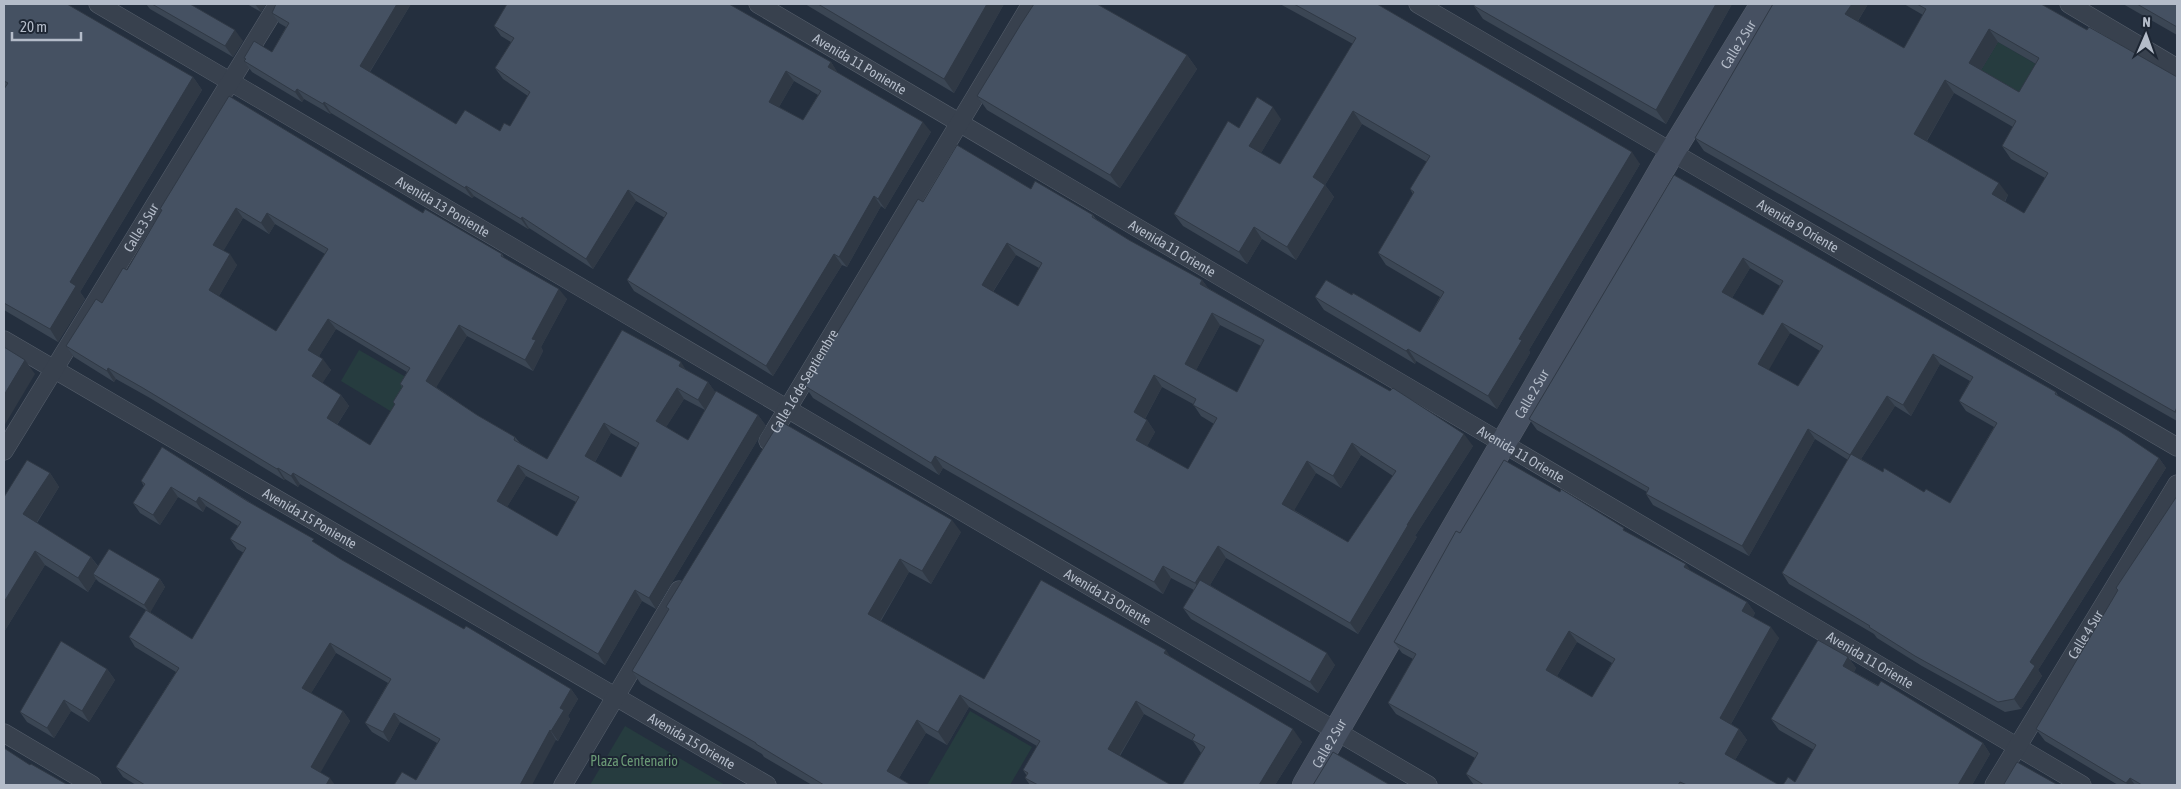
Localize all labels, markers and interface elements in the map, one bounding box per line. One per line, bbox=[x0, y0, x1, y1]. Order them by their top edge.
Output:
scale bar bbox=[12, 10, 81, 42]
north arrow bbox=[2121, 10, 2171, 60]
text: N bbox=[2142, 14, 2151, 30]
street label: Calle 2 Sur bbox=[1717, 17, 1759, 71]
text: 20 m bbox=[20, 18, 47, 35]
street label: Avenida 11 Poniente bbox=[810, 30, 909, 98]
street label: Avenida 13 Poniente bbox=[393, 173, 493, 240]
street label: Avenida 9 Oriente bbox=[1754, 196, 1842, 256]
street label: Calle 3 Sur bbox=[120, 200, 162, 255]
street label: Avenida 11 Oriente bbox=[1126, 217, 1219, 280]
street label: Calle 16 de Septiembre bbox=[767, 326, 841, 436]
street label: Calle 2 Sur bbox=[1511, 366, 1553, 421]
street label: Avenida 11 Oriente bbox=[1475, 422, 1567, 486]
street label: Avenida 15 Poniente bbox=[260, 485, 360, 552]
street label: Avenida 13 Oriente bbox=[1061, 565, 1154, 629]
street label: Calle 4 Sur bbox=[2065, 607, 2107, 662]
street label: Avenida 11 Oriente bbox=[1824, 628, 1916, 692]
street label: Avenida 15 Oriente bbox=[645, 709, 738, 773]
street label: Calle 2 Sur bbox=[1309, 715, 1350, 771]
park label: Plaza Centenario bbox=[590, 753, 678, 769]

